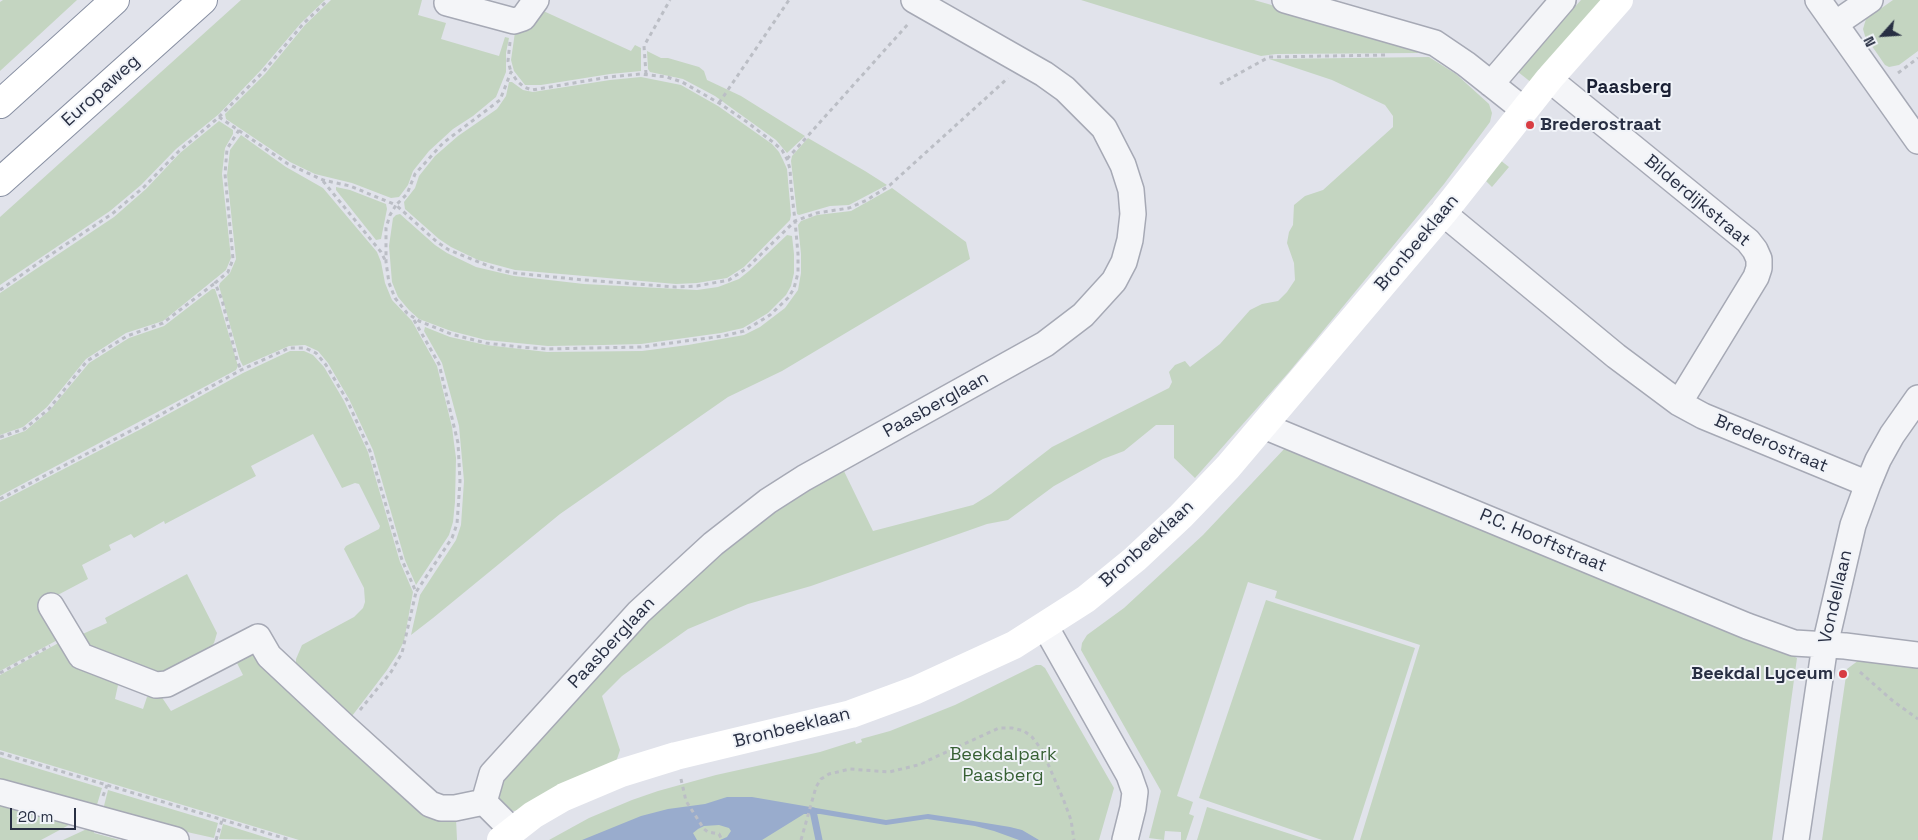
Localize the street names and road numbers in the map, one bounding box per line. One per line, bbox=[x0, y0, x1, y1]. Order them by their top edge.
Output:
street label: Europaweg bbox=[58, 51, 144, 131]
street label: Bilderdijkstraat bbox=[1640, 150, 1754, 252]
street label: Bronbeeklaan bbox=[1370, 190, 1464, 296]
street label: Paasberglaan bbox=[880, 367, 992, 443]
street label: Brederostraat bbox=[1711, 410, 1831, 478]
street label: Bronbeeklaan bbox=[1095, 496, 1199, 592]
street label: P.C. Hooftstraat bbox=[1476, 505, 1610, 577]
street label: Vondellaan bbox=[1815, 548, 1857, 646]
street label: Paasberglaan bbox=[564, 593, 660, 693]
street label: Bronbeeklaan bbox=[732, 703, 852, 753]

